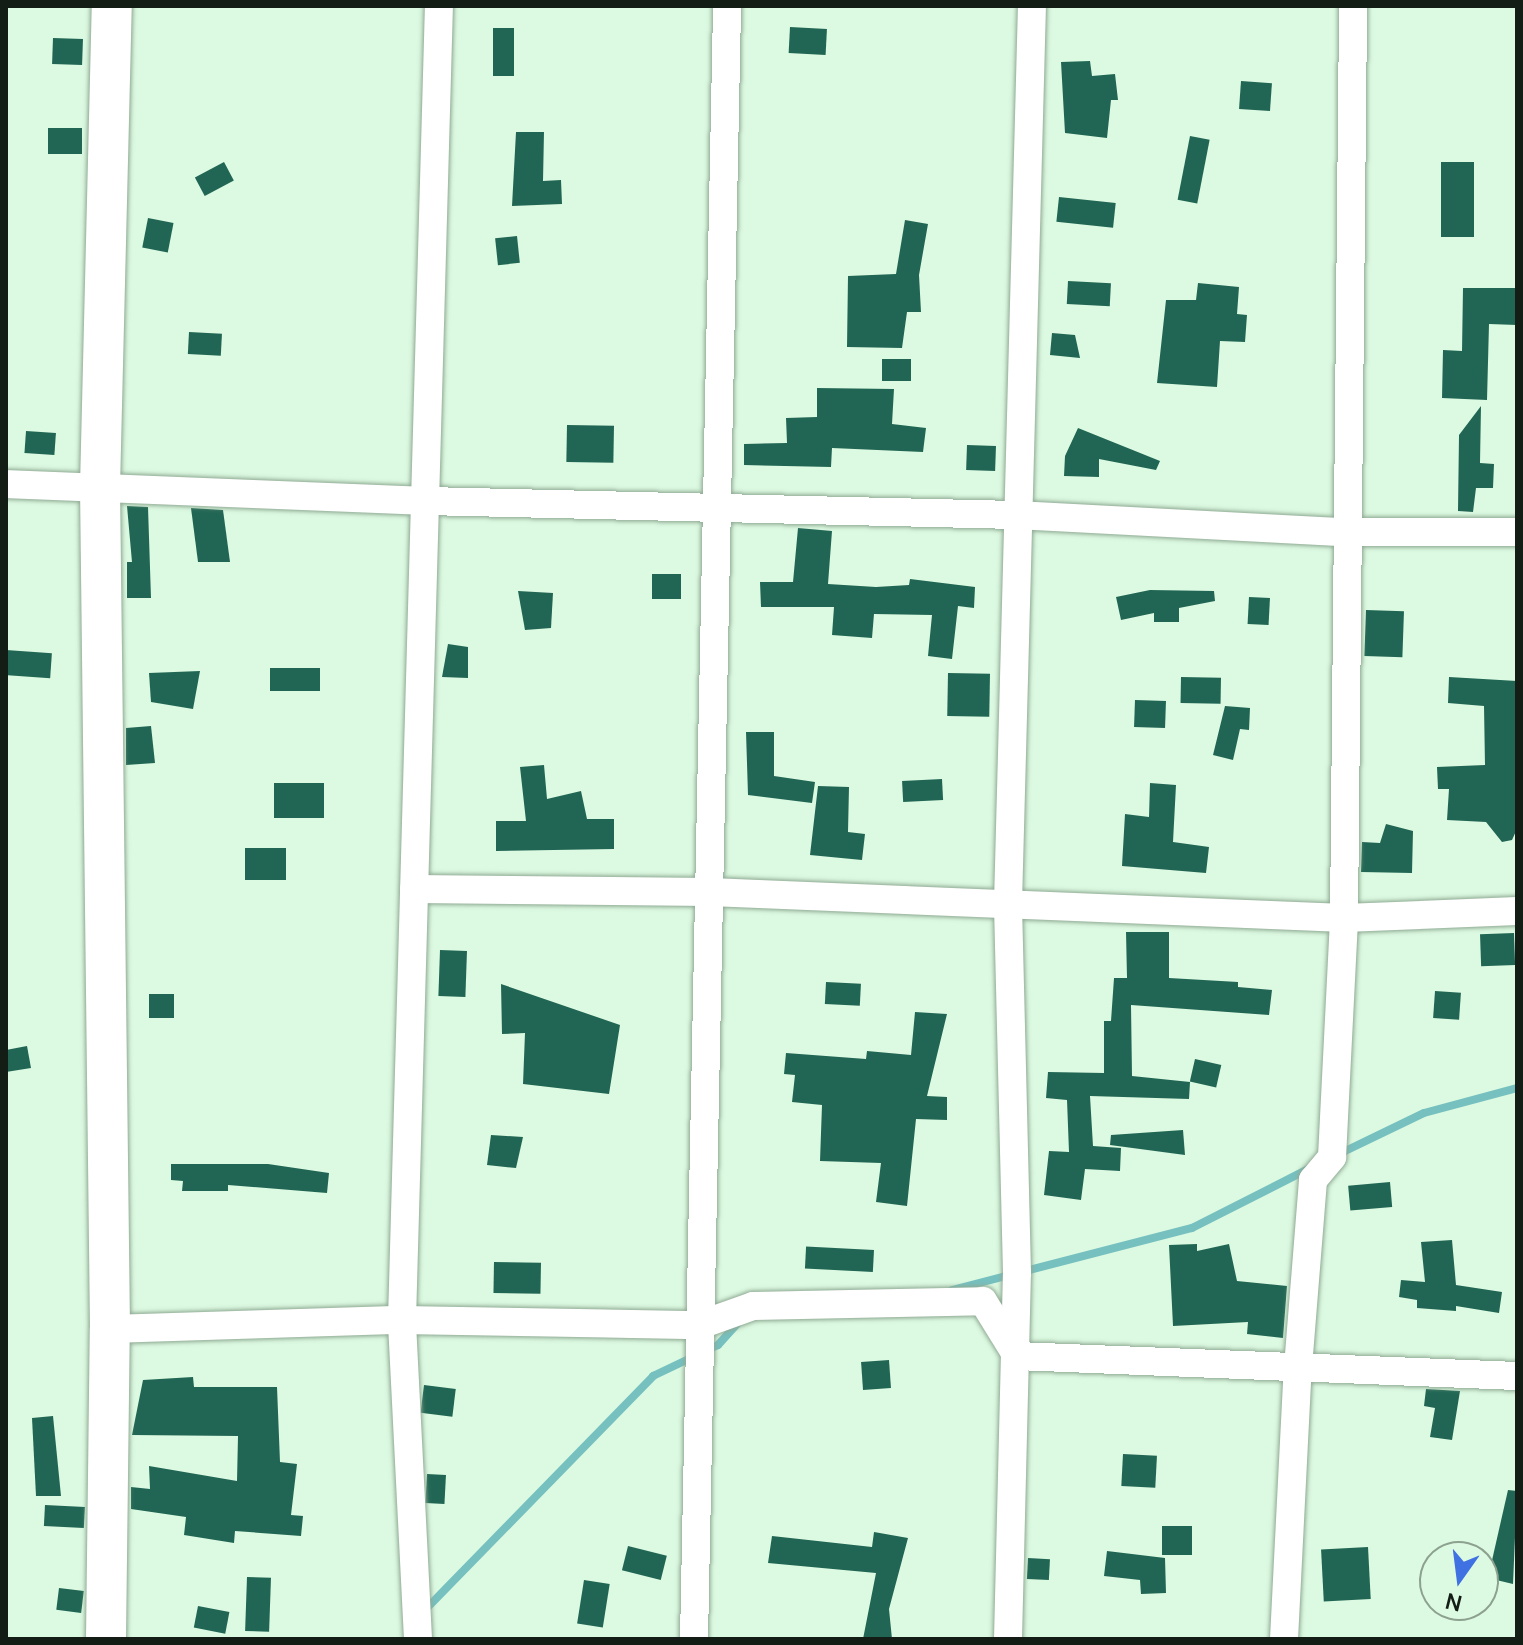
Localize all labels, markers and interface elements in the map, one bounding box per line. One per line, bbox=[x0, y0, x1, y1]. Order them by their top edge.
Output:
north arrow bbox=[1419, 1541, 1499, 1621]
text: N bbox=[1442, 1586, 1465, 1619]

